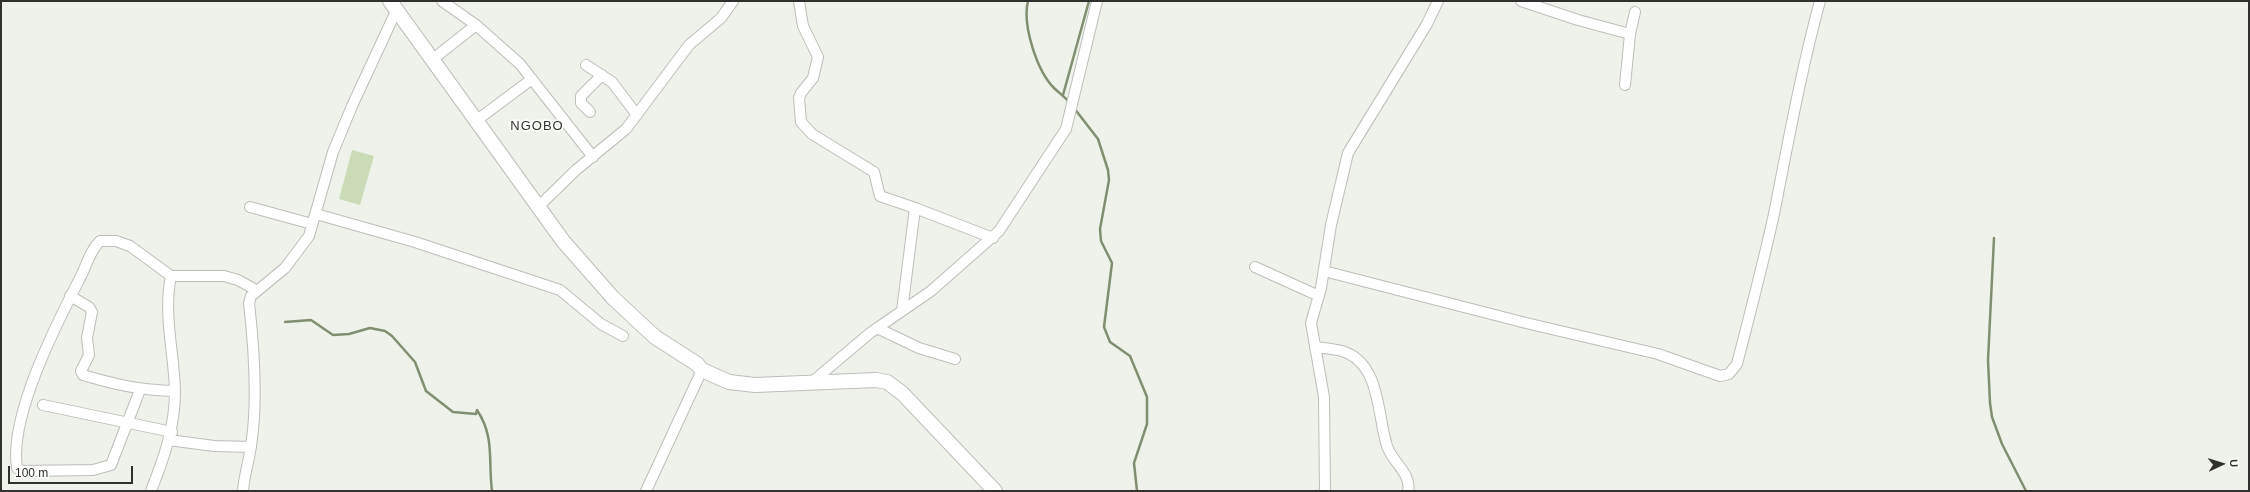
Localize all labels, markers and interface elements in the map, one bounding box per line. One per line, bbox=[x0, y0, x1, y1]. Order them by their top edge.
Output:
district label: NGOBO bbox=[510, 118, 564, 134]
north arrow bbox=[2202, 444, 2242, 484]
scale bar bbox=[10, 458, 135, 484]
text: U bbox=[2228, 459, 2240, 468]
text: 100 m bbox=[15, 466, 48, 480]

